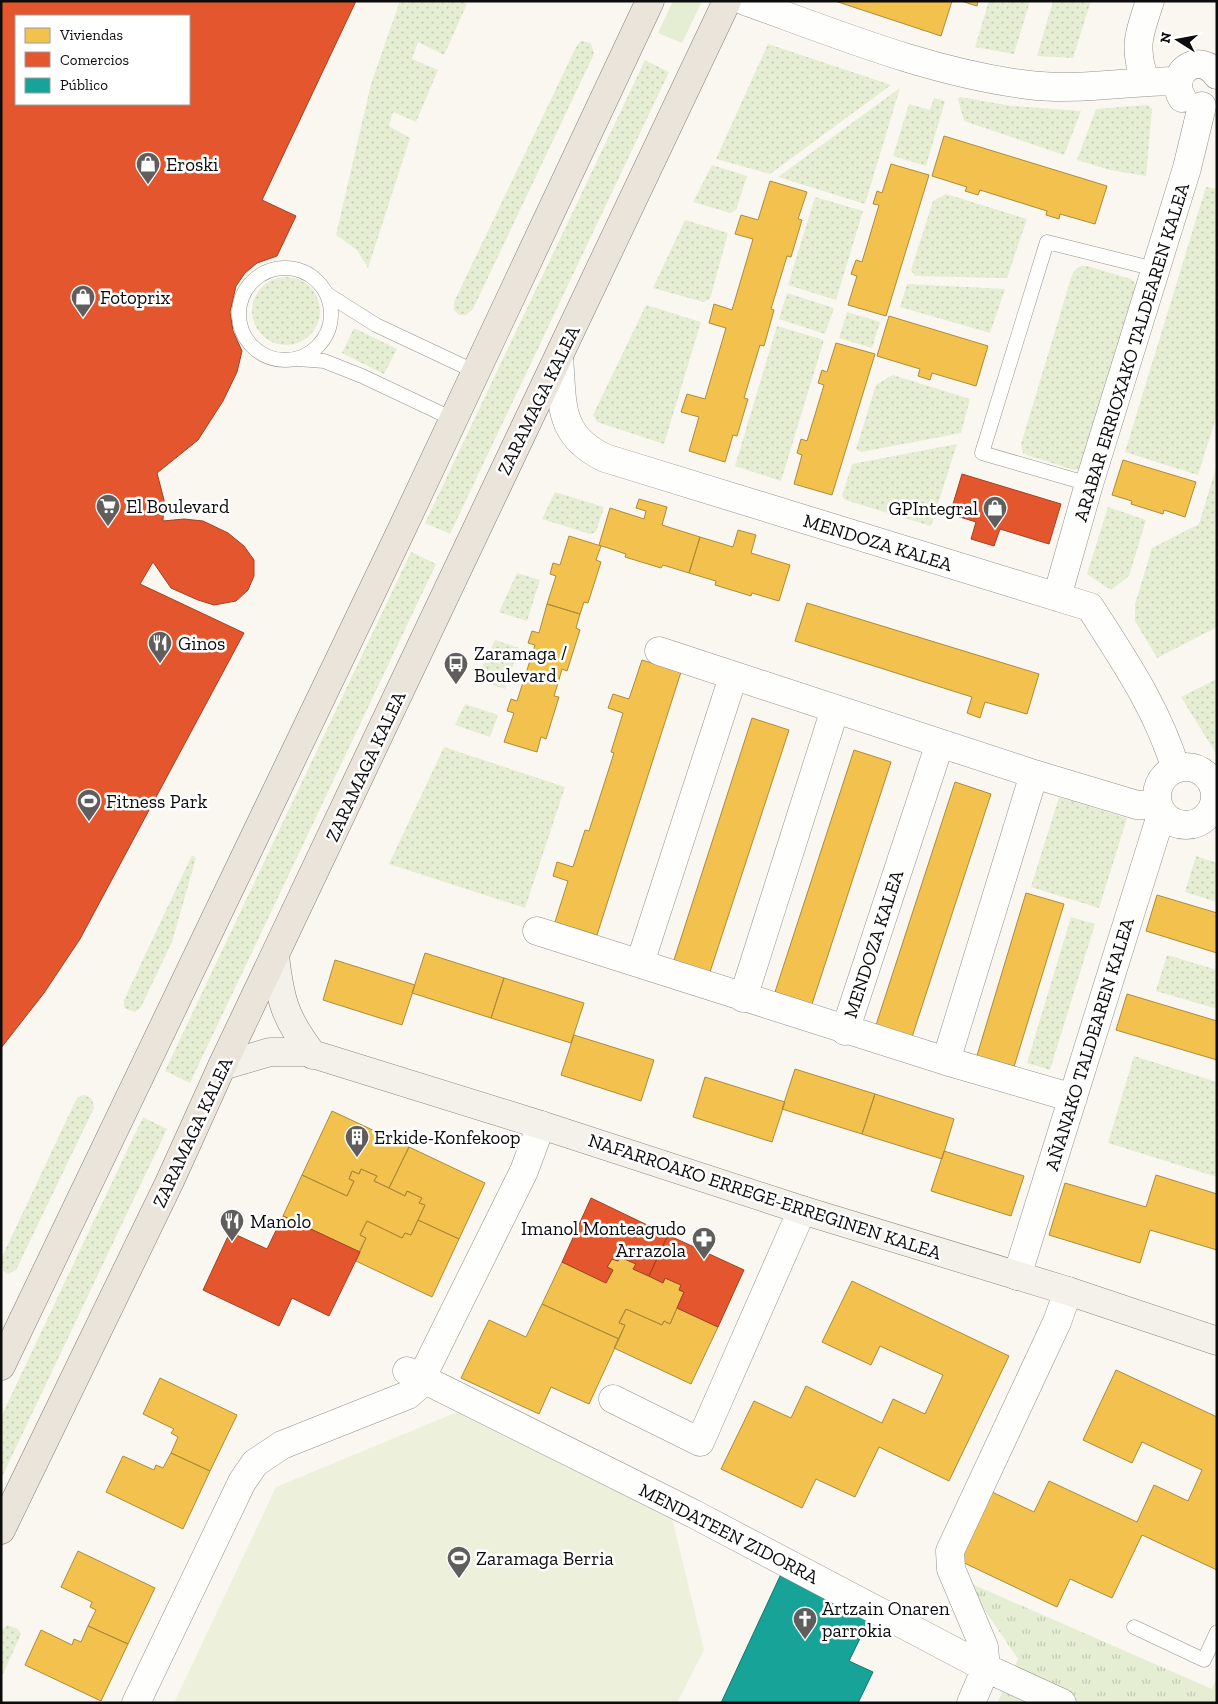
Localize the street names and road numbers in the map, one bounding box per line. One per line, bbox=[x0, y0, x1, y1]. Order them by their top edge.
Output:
street label: ARABAR ERRIOXAKO TALDEAREN KALEA bbox=[1069, 179, 1194, 524]
street label: ZARAMAGA KALEA bbox=[492, 321, 585, 479]
street label: MENDOZA KALEA bbox=[801, 509, 956, 576]
street label: ZARAMAGA KALEA bbox=[321, 687, 411, 845]
street label: MENDOZA KALEA bbox=[839, 867, 908, 1021]
street label: AÑANAKO TALDEAREN KALEA bbox=[1040, 914, 1139, 1173]
street label: ZARAMAGA KALEA bbox=[148, 1053, 238, 1211]
street label: NAFARROAKO ERREGE-ERREGINEN KALEA bbox=[586, 1128, 945, 1265]
street label: MENDATEEN ZIDORRA bbox=[635, 1478, 823, 1589]

